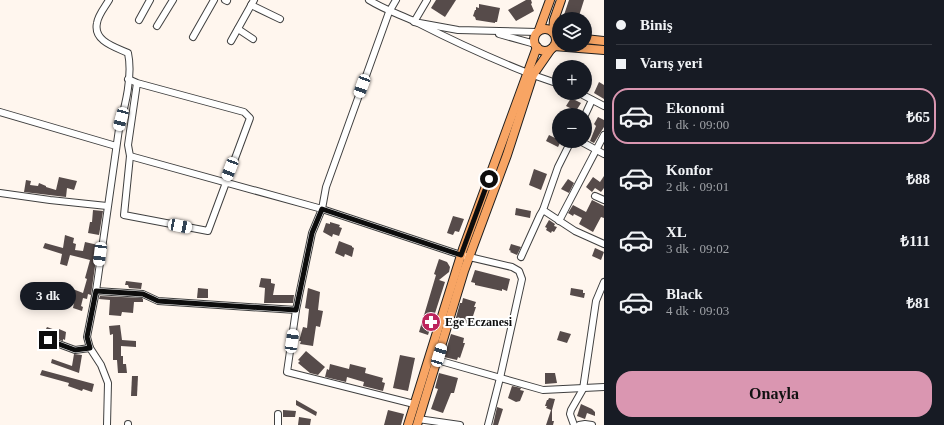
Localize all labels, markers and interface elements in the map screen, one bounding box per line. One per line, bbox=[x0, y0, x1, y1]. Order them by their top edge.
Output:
map controls bbox=[552, 12, 592, 148]
button: layers bbox=[552, 12, 592, 52]
text: Biniş bbox=[640, 17, 673, 33]
text: Varış yeri bbox=[640, 55, 702, 71]
button: + bbox=[552, 60, 592, 100]
car bbox=[352, 73, 372, 99]
icon: car bbox=[618, 98, 654, 134]
text: Ekonomi bbox=[666, 100, 724, 116]
car bbox=[112, 106, 130, 132]
button: − bbox=[552, 108, 592, 148]
text: ₺65 bbox=[906, 109, 930, 125]
text: 1 dk · 09:00 bbox=[666, 117, 729, 132]
car bbox=[220, 156, 240, 182]
icon: car bbox=[618, 160, 654, 196]
text: Konfor bbox=[666, 162, 713, 178]
route start bbox=[480, 170, 498, 188]
text: ₺88 bbox=[906, 171, 930, 187]
text: 2 dk · 09:01 bbox=[666, 179, 729, 194]
car bbox=[167, 218, 193, 234]
icon: car bbox=[618, 222, 654, 258]
text: XL bbox=[666, 224, 687, 240]
text: ₺111 bbox=[901, 233, 930, 249]
car bbox=[93, 241, 107, 267]
text: 3 dk · 09:02 bbox=[666, 241, 729, 256]
callout: 3 dk bbox=[20, 282, 76, 310]
icon: car bbox=[618, 284, 654, 320]
text: Black bbox=[666, 286, 703, 302]
text: 3 dk bbox=[36, 288, 60, 303]
text: ₺81 bbox=[906, 295, 930, 311]
text: 4 dk · 09:03 bbox=[666, 303, 729, 318]
pharmacy icon: Ege Eczanesi bbox=[420, 311, 442, 333]
place label: Ege Eczanesi bbox=[445, 315, 513, 329]
car bbox=[284, 328, 300, 354]
route end bbox=[39, 331, 57, 349]
car bbox=[430, 342, 448, 368]
button: Onayla bbox=[616, 371, 932, 417]

